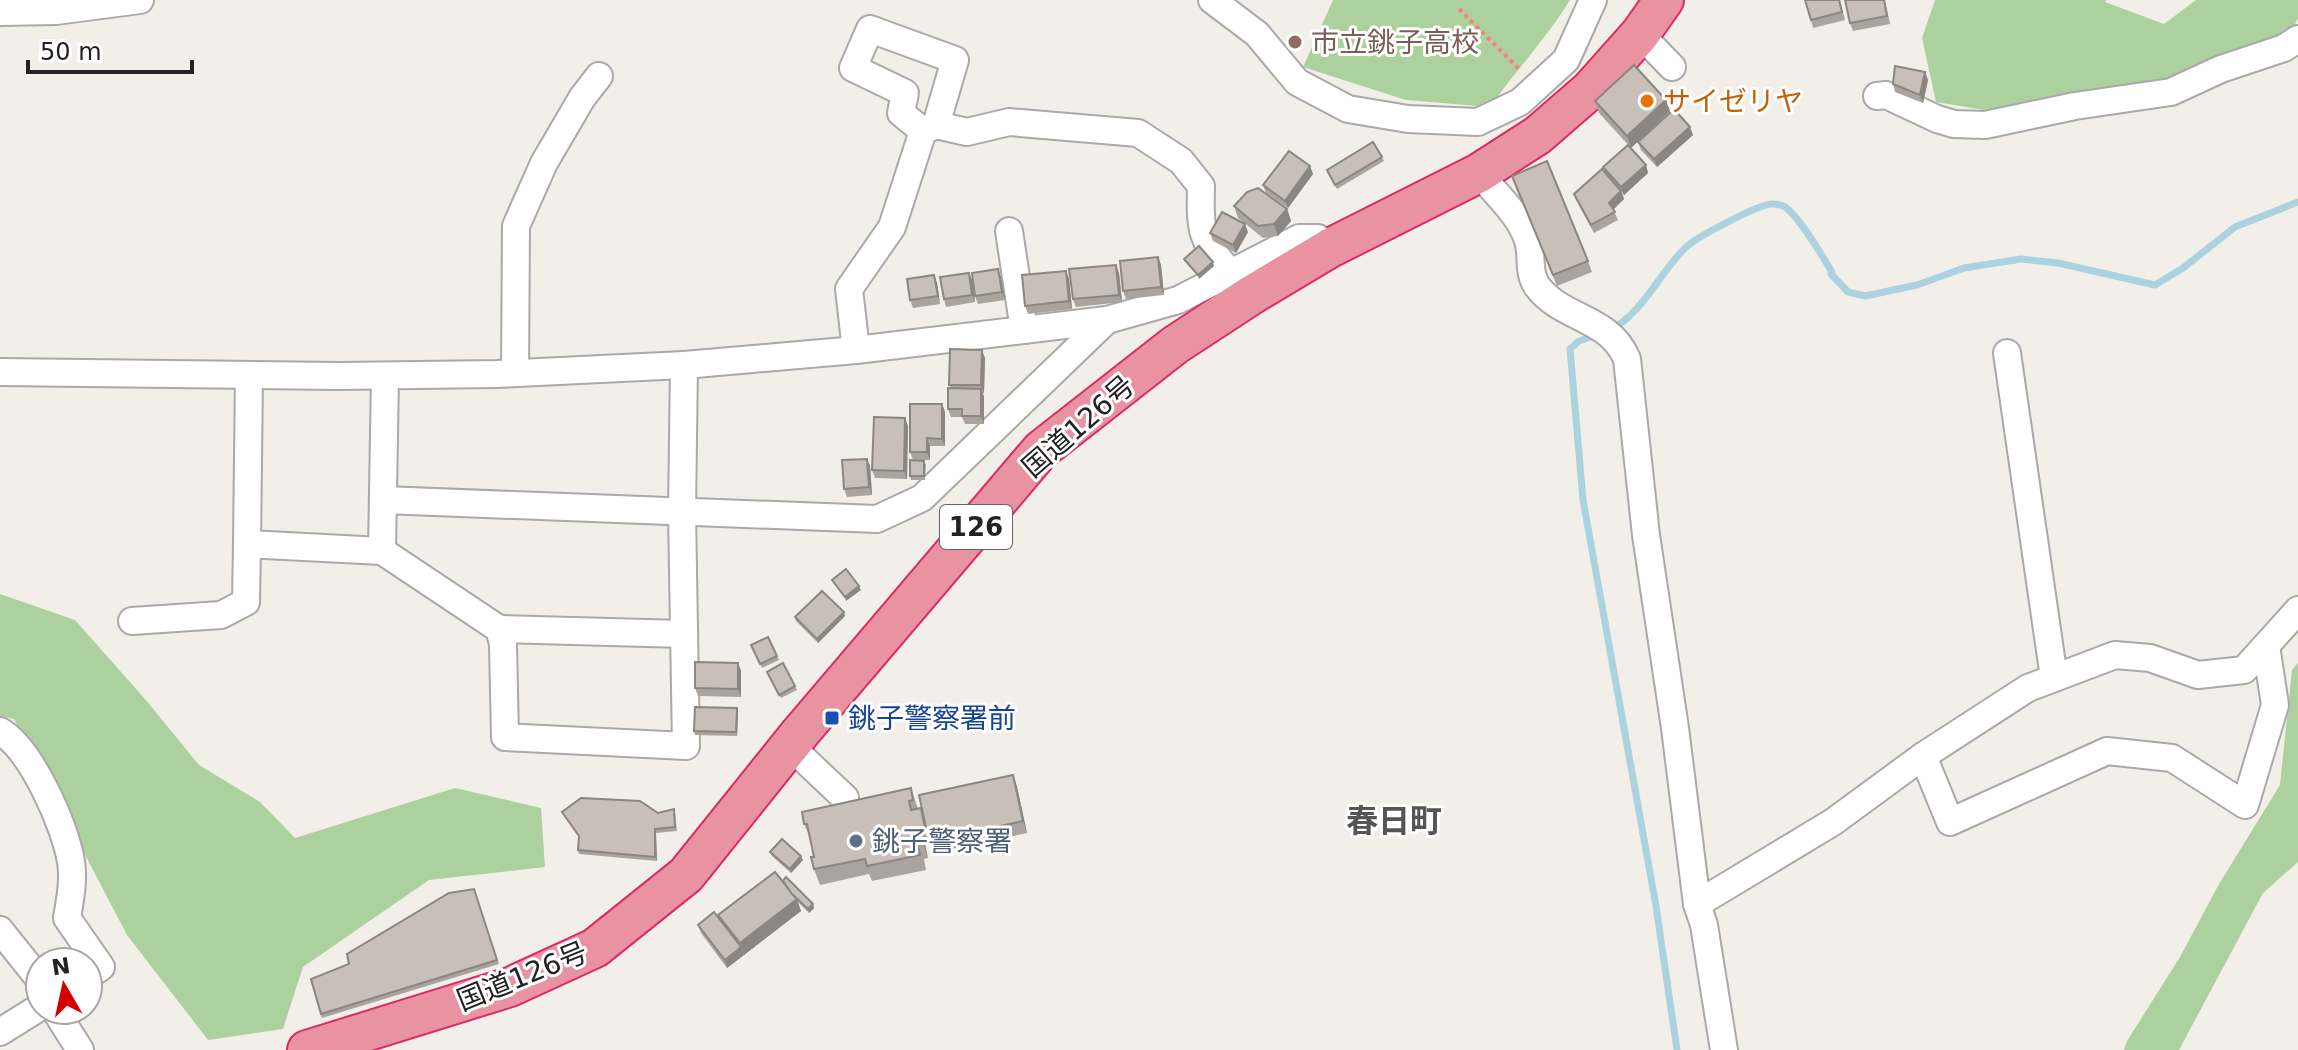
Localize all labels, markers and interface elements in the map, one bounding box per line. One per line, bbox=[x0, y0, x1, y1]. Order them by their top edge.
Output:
scale bar bbox=[28, 24, 192, 74]
place label: 市立銚子高校 bbox=[1311, 26, 1479, 59]
marker: 市立銚子高校 bbox=[1286, 33, 1304, 51]
text: 50 m bbox=[40, 38, 102, 66]
place label: サイゼリヤ bbox=[1663, 85, 1803, 118]
marker: サイゼリヤ bbox=[1638, 92, 1656, 110]
street label: 国道126号 bbox=[1016, 369, 1141, 484]
road number: 126 bbox=[940, 505, 1012, 549]
place label: 銚子警察署前 bbox=[848, 702, 1016, 735]
marker: 銚子警察署前 bbox=[823, 709, 841, 727]
district label: 春日町 bbox=[1346, 802, 1442, 840]
place label: 銚子警察署 bbox=[872, 825, 1012, 858]
marker: 銚子警察署 bbox=[847, 832, 865, 850]
street label: 国道126号 bbox=[452, 935, 592, 1018]
north arrow bbox=[24, 946, 104, 1026]
text: N bbox=[50, 953, 72, 981]

